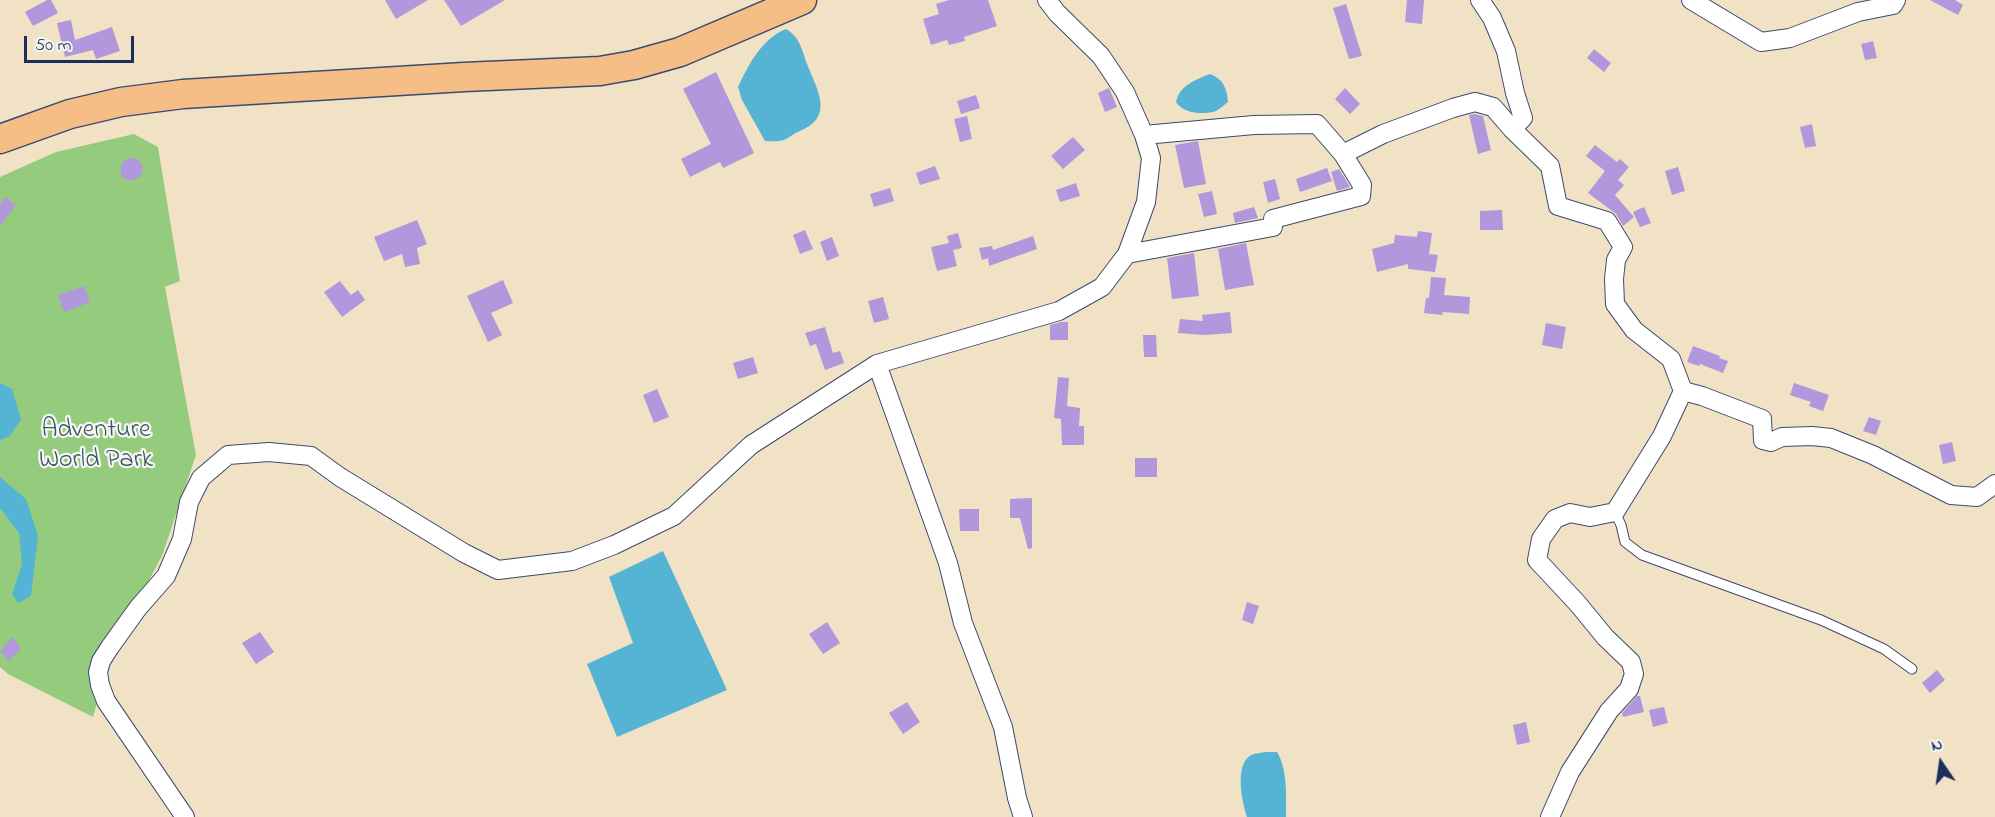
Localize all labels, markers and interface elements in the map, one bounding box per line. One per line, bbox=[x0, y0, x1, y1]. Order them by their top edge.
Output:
scale bar bbox=[27, 24, 136, 62]
text: 50 m bbox=[35, 33, 72, 59]
park label: Adventure World Park bbox=[39, 416, 153, 478]
north arrow bbox=[1911, 733, 1971, 793]
text: N bbox=[1929, 733, 1945, 758]

